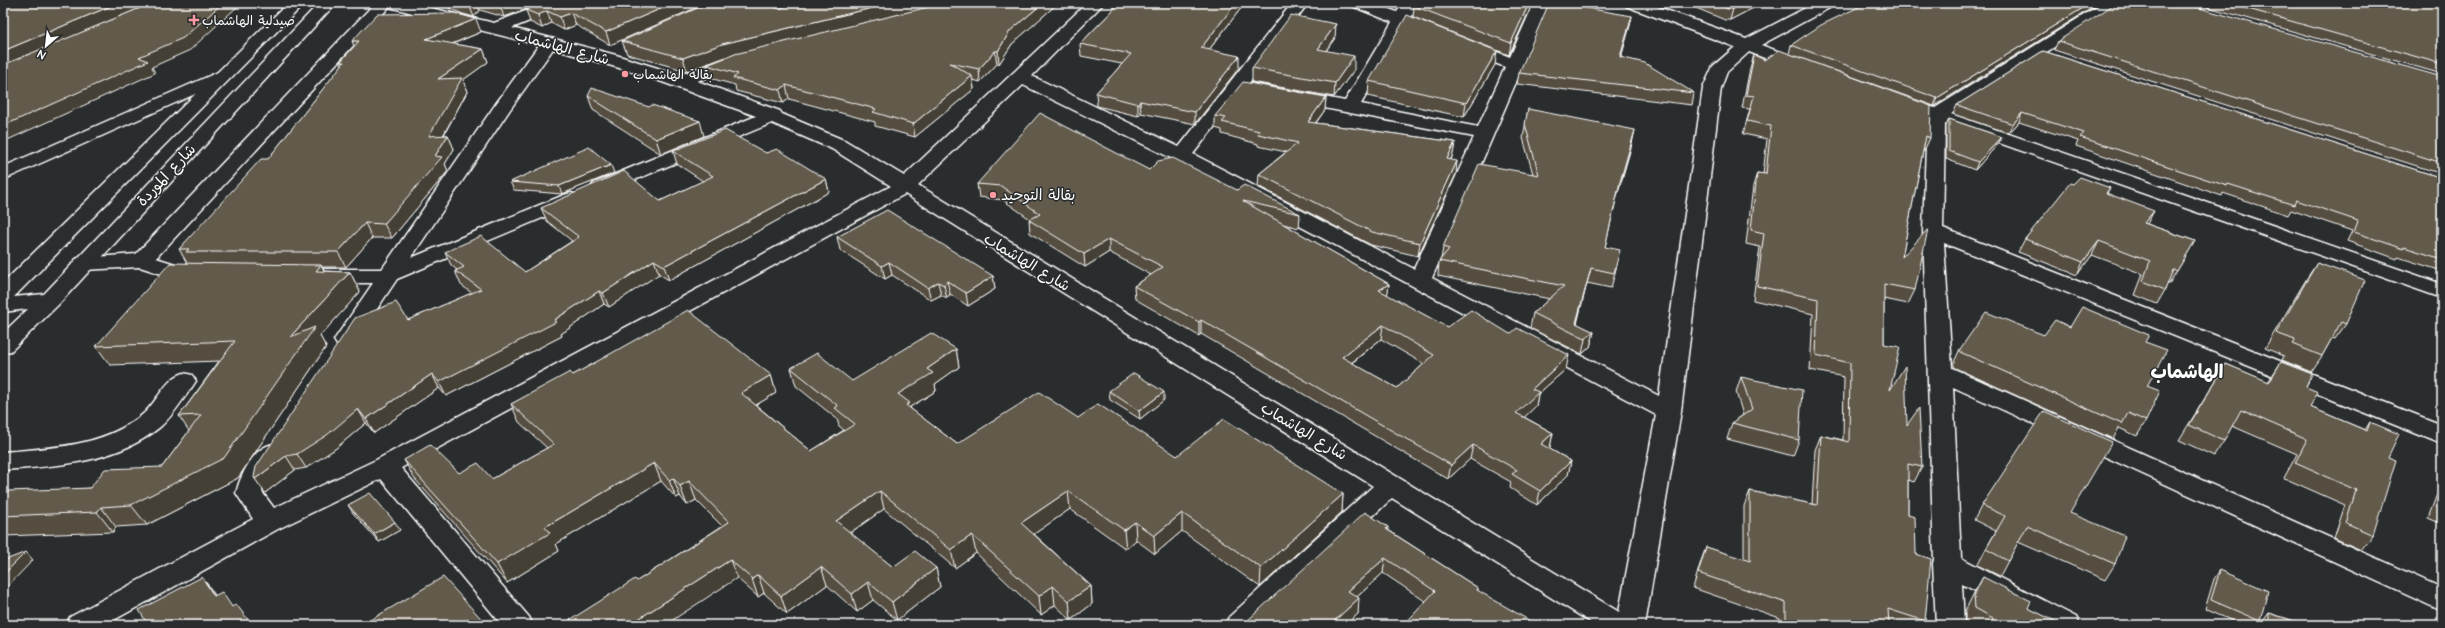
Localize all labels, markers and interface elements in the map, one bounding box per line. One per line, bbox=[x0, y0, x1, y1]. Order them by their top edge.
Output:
place label: صيدلية الهاشماب bbox=[202, 12, 295, 30]
marker: صيدلية الهاشماب bbox=[189, 15, 199, 25]
street label: شارع الهاشماب bbox=[512, 25, 612, 70]
north arrow bbox=[26, 26, 66, 66]
text: N bbox=[35, 46, 48, 63]
place label: بقالة الهاشماب bbox=[633, 66, 713, 84]
marker: بقالة الهاشماب bbox=[620, 69, 630, 79]
street label: شارع الموردة bbox=[132, 140, 201, 211]
place label: بقالة التوحيد bbox=[1001, 185, 1075, 206]
marker: بقالة التوحيد bbox=[988, 190, 998, 200]
street label: شارع الهاشماب bbox=[980, 228, 1074, 297]
district label: الهاشماب bbox=[2151, 359, 2224, 386]
street label: شارع الهاشماب bbox=[1257, 397, 1351, 466]

